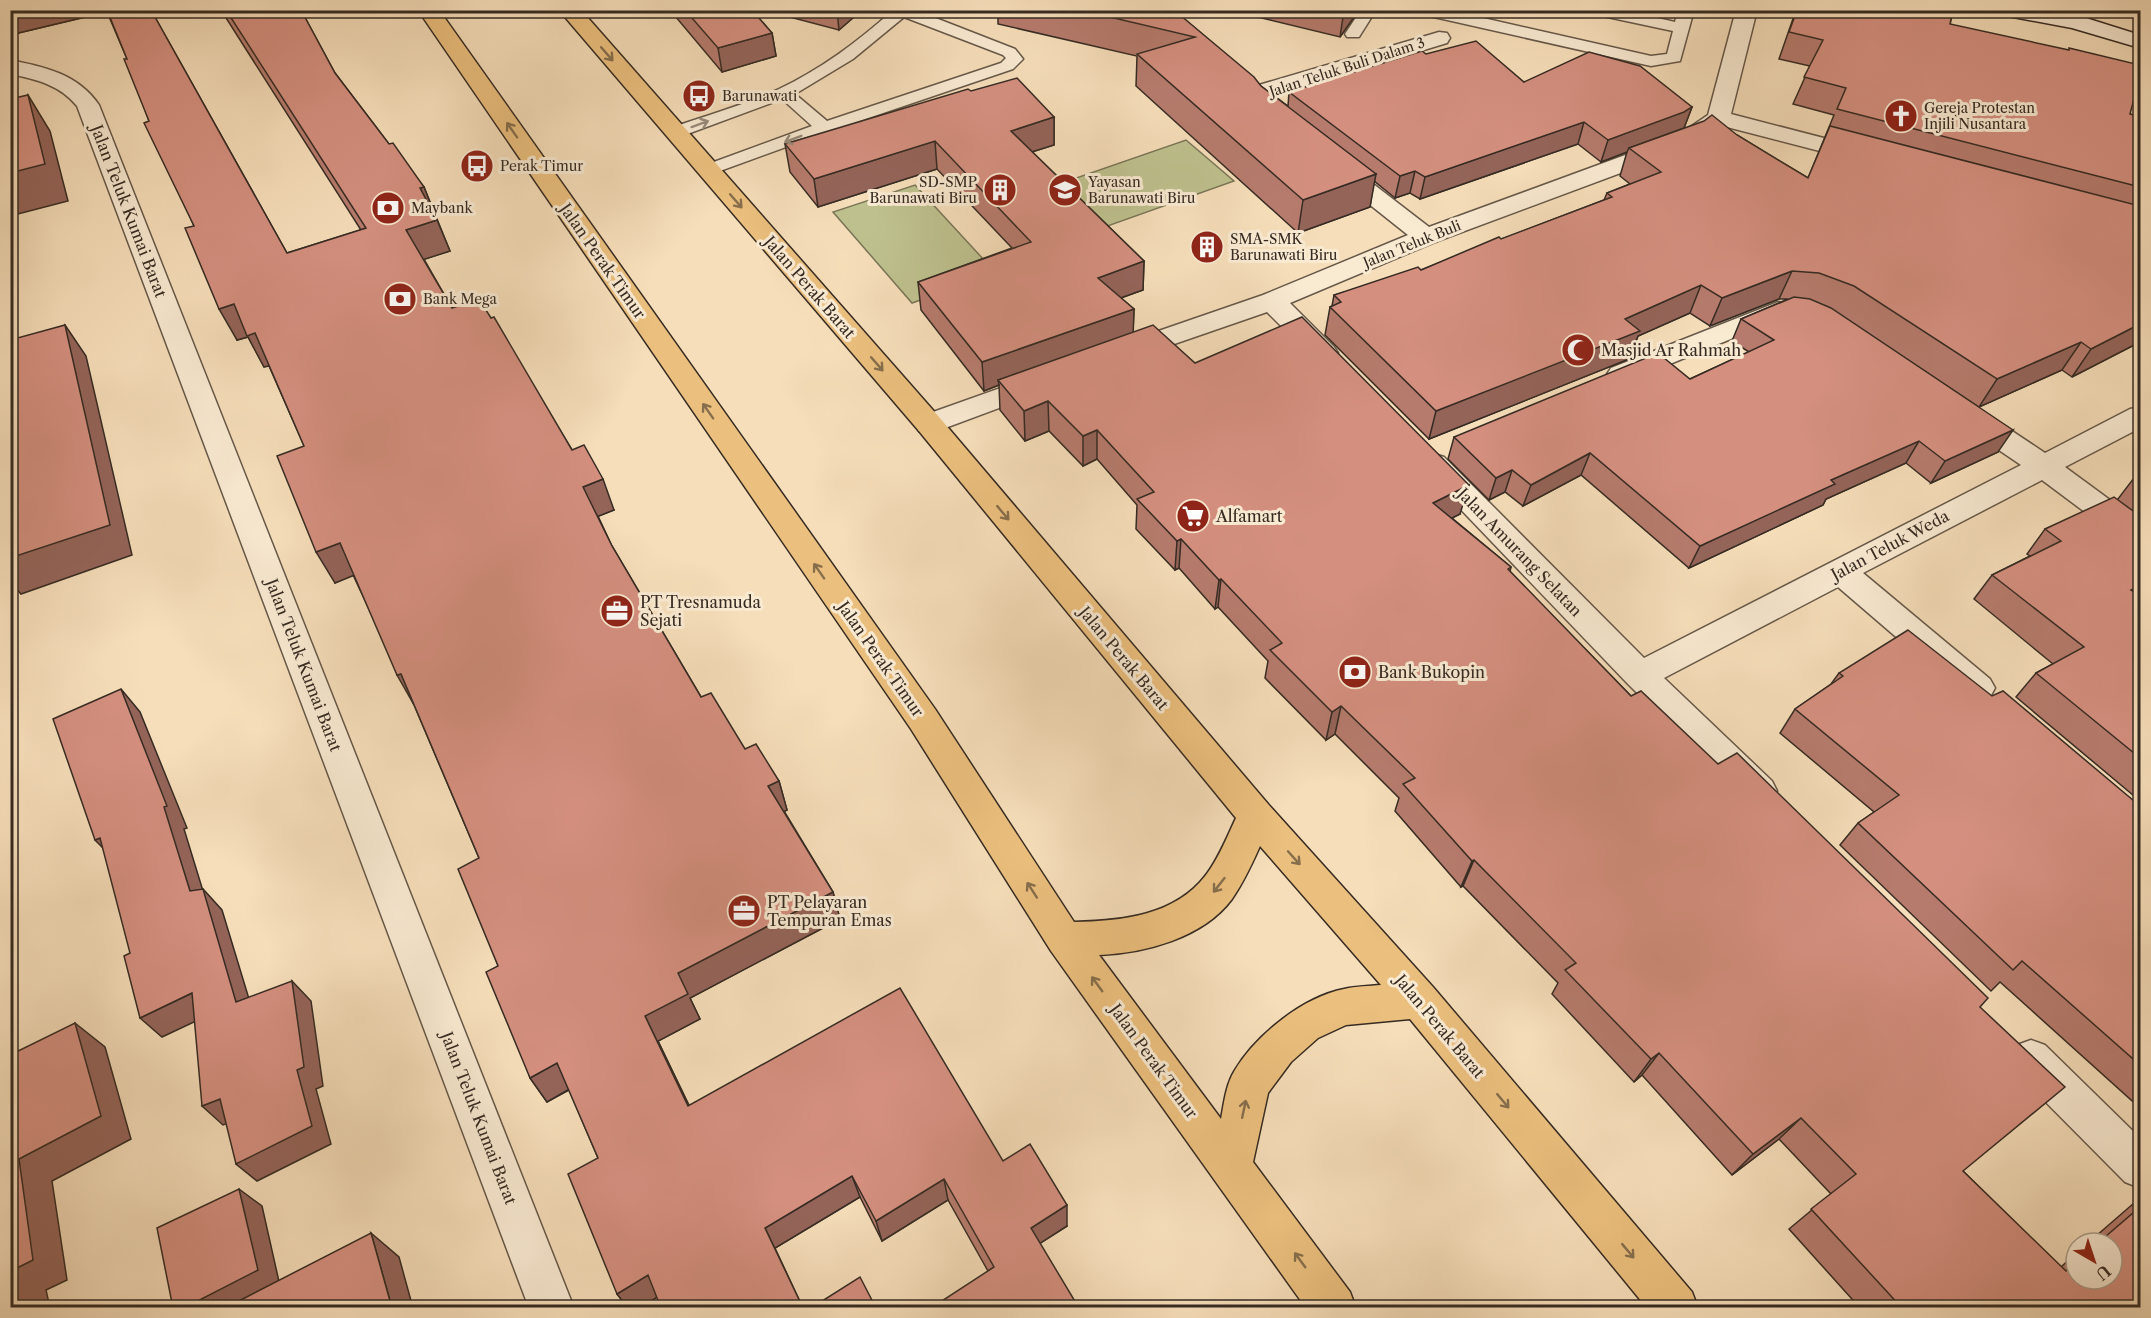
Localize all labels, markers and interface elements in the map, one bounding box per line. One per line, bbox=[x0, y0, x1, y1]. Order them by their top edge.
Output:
street label: Jalan Teluk Buli Dalam 3 bbox=[1265, 33, 1427, 101]
one-way arrow bbox=[600, 47, 614, 62]
bus stop icon: Barunawati bbox=[681, 78, 717, 114]
place label: Barunawati bbox=[722, 87, 797, 105]
church icon: Gereja Protestan Injili Nusantara bbox=[1883, 98, 1919, 134]
place label: Gereja Protestan Injili Nusantara bbox=[1924, 99, 2035, 133]
one-way arrow bbox=[690, 117, 709, 128]
street label: Jalan Teluk Kumai Barat bbox=[86, 119, 171, 300]
one-way arrow bbox=[506, 123, 518, 139]
one-way arrow bbox=[784, 134, 803, 145]
bus stop icon: Perak Timur bbox=[459, 148, 495, 184]
place label: Perak Timur bbox=[500, 157, 583, 175]
building icon: SD-SMP Barunawati Biru bbox=[982, 172, 1018, 208]
school or university icon: Yayasan Barunawati Biru bbox=[1047, 172, 1083, 208]
place label: SD-SMP Barunawati Biru bbox=[870, 173, 977, 207]
place label: Yayasan Barunawati Biru bbox=[1087, 173, 1196, 207]
bank icon: Maybank bbox=[370, 190, 406, 226]
one-way arrow bbox=[729, 193, 743, 208]
street label: Jalan Perak Timur bbox=[554, 197, 650, 323]
place label: Maybank bbox=[411, 199, 473, 217]
street label: Jalan Teluk Buli bbox=[1359, 216, 1464, 273]
street label: Jalan Perak Barat bbox=[758, 229, 860, 343]
building icon: SMA-SMK Barunawati Biru bbox=[1189, 229, 1225, 265]
place label: SMA-SMK Barunawati Biru bbox=[1230, 230, 1338, 264]
bank icon: Bank Mega bbox=[382, 281, 418, 317]
place label: Bank Mega bbox=[423, 290, 497, 308]
mosque icon: Masjid Ar Rahmah bbox=[1560, 332, 1596, 368]
place label: Masjid Ar Rahmah bbox=[1601, 340, 1741, 360]
one-way arrow bbox=[870, 356, 884, 371]
one-way arrow bbox=[702, 403, 714, 419]
street label: Jalan Amurang Selatan bbox=[1451, 481, 1587, 620]
supermarket icon: Alfamart bbox=[1175, 498, 1211, 534]
one-way arrow bbox=[997, 505, 1010, 521]
street label: Jalan Teluk Weda bbox=[1825, 505, 1953, 586]
place label: Alfamart bbox=[1215, 506, 1283, 526]
one-way arrow bbox=[813, 563, 825, 579]
street label: Jalan Teluk Kumai Barat bbox=[261, 573, 346, 754]
place label: PT Tresnamuda Sejati bbox=[640, 592, 761, 630]
office icon: PT Tresnamuda Sejati bbox=[599, 593, 635, 629]
street label: Jalan Perak Timur bbox=[832, 595, 928, 721]
street label: Jalan Perak Barat bbox=[1073, 600, 1173, 714]
bank icon: Bank Bukopin bbox=[1337, 654, 1373, 690]
place label: Bank Bukopin bbox=[1378, 662, 1485, 682]
one-way arrow bbox=[1286, 850, 1300, 866]
one-way arrow bbox=[1212, 877, 1225, 893]
one-way arrow bbox=[1026, 882, 1038, 899]
place label: PT Pelayaran Tempuran Emas bbox=[767, 892, 892, 930]
office icon: PT Pelayaran Tempuran Emas bbox=[726, 893, 762, 929]
street label: Jalan Perak Barat bbox=[1389, 968, 1489, 1082]
one-way arrow bbox=[1091, 977, 1104, 993]
street label: Jalan Perak Timur bbox=[1104, 997, 1202, 1122]
street label: Jalan Teluk Kumai Barat bbox=[436, 1026, 521, 1207]
one-way arrow bbox=[1497, 1093, 1510, 1109]
one-way arrow bbox=[1238, 1099, 1250, 1118]
north arrow bbox=[2064, 1231, 2124, 1291]
one-way arrow bbox=[1622, 1243, 1635, 1259]
one-way arrow bbox=[1293, 1253, 1306, 1269]
text: U bbox=[2092, 1261, 2115, 1285]

